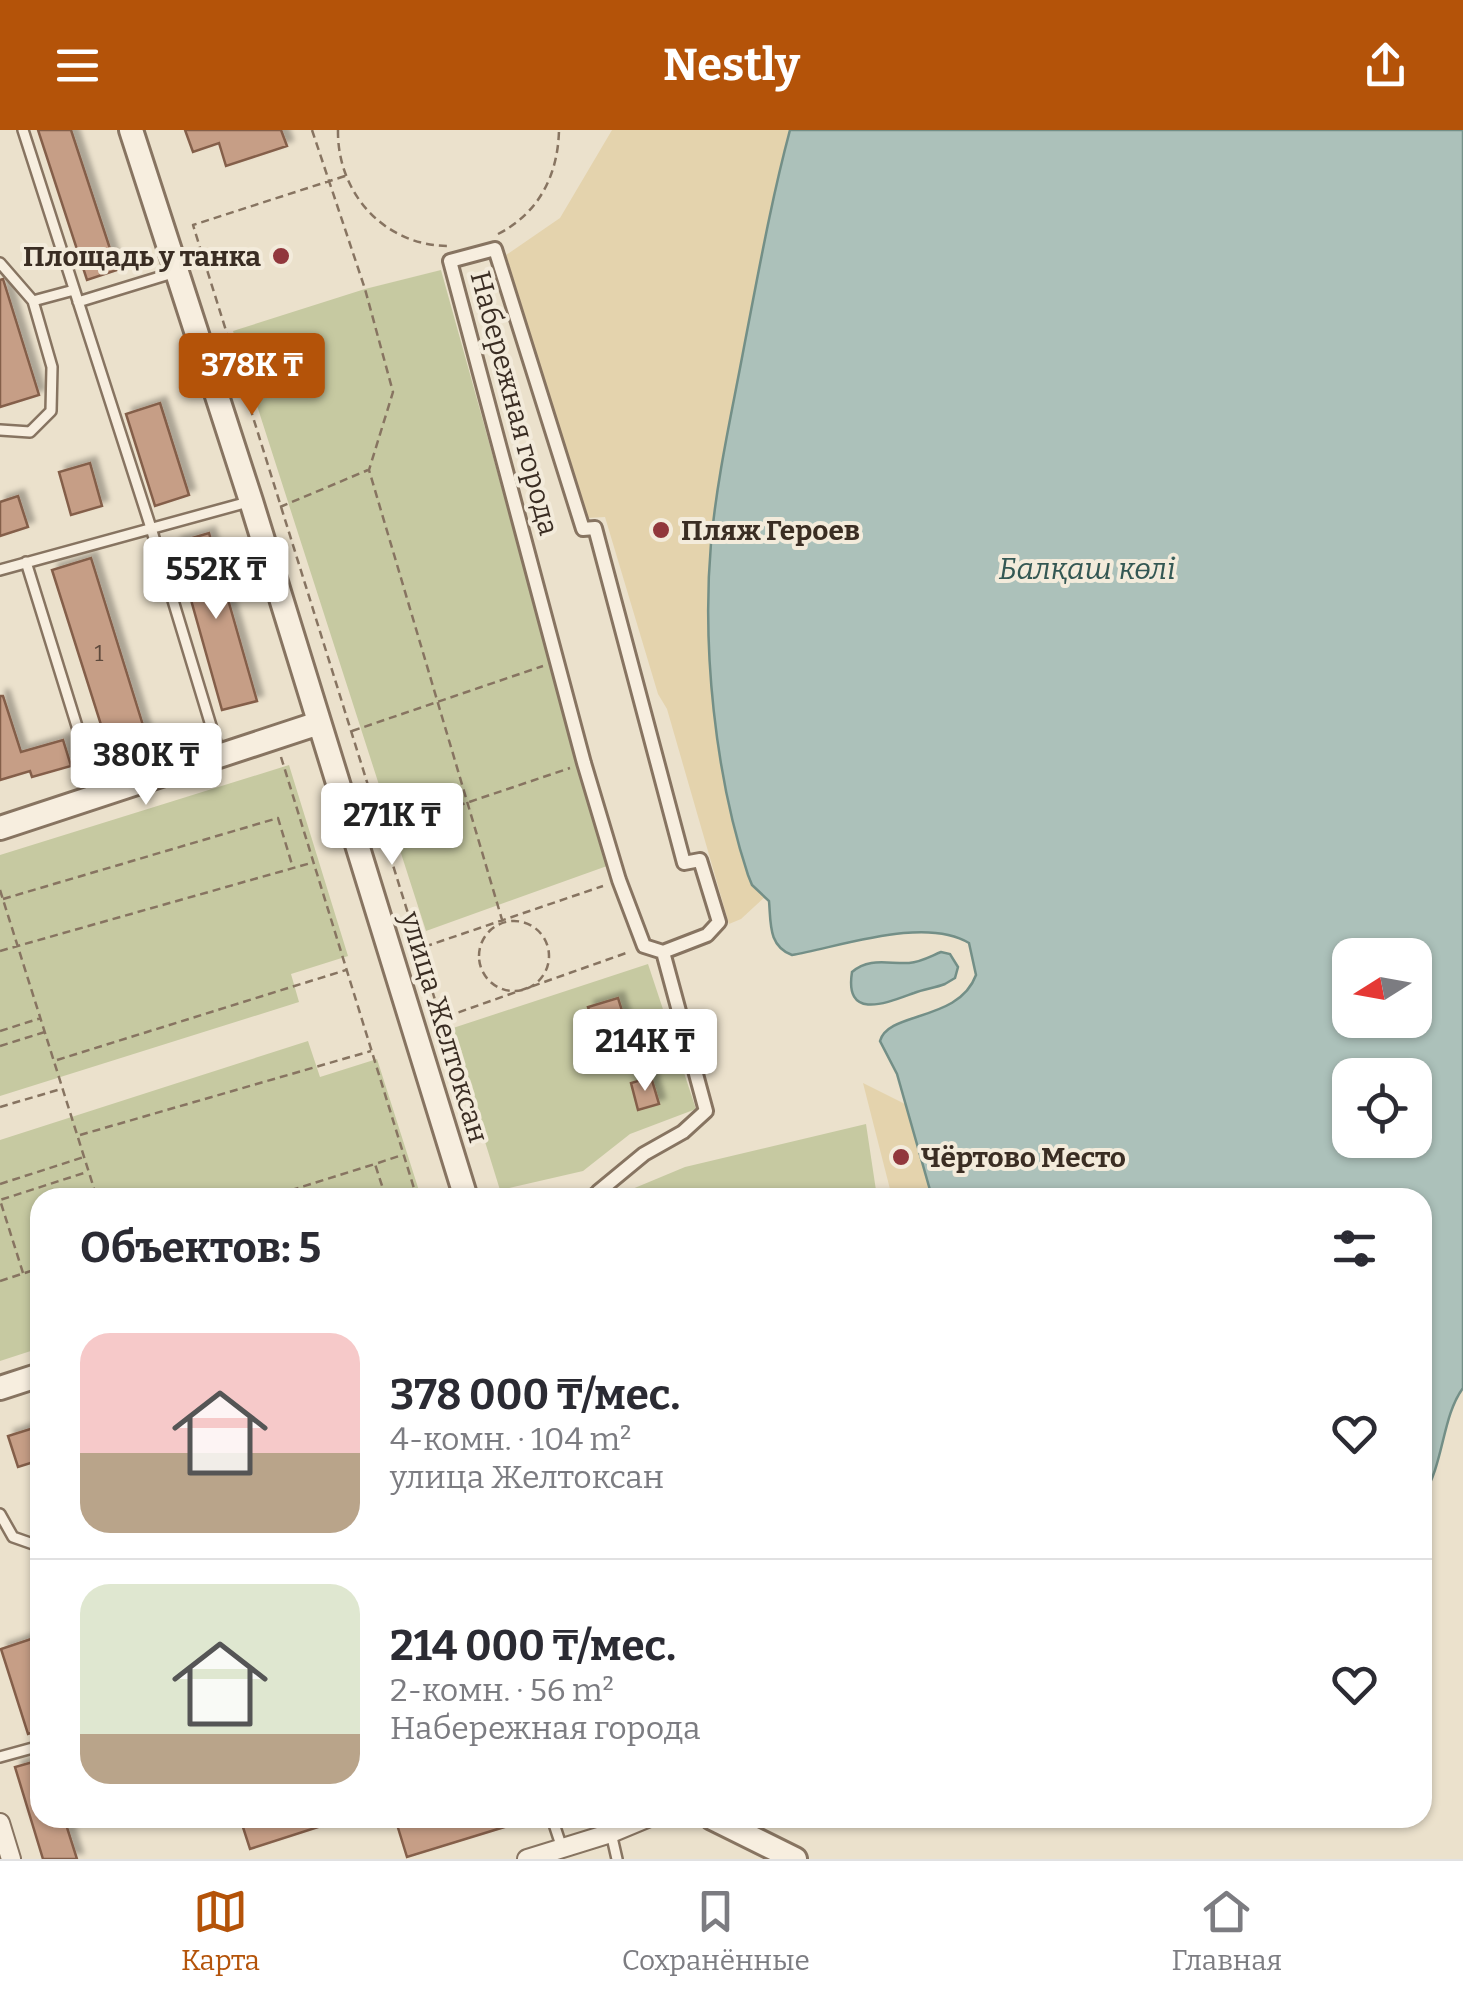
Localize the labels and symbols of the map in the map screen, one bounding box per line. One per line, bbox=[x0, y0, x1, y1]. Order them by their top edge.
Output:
place label: Площадь у танка bbox=[23, 240, 261, 273]
marker: Площадь у танка bbox=[270, 245, 292, 267]
street label: Набережная города bbox=[463, 268, 566, 539]
pin: 378K ₸ bbox=[171, 333, 333, 418]
place label: Пляж Героев bbox=[681, 514, 860, 547]
marker: Пляж Героев bbox=[650, 519, 672, 541]
pin: 552K ₸ bbox=[135, 537, 297, 622]
water label: Балқаш көлі bbox=[999, 551, 1175, 587]
house number: 1 bbox=[95, 640, 104, 667]
pin: 380K ₸ bbox=[65, 723, 227, 808]
pin: 271K ₸ bbox=[311, 783, 473, 868]
street label: улица Желтоксан bbox=[393, 907, 495, 1147]
north arrow bbox=[1332, 938, 1432, 1038]
pin: 214K ₸ bbox=[564, 1009, 726, 1094]
place label: Чёртово Место bbox=[921, 1141, 1126, 1174]
marker: Чёртово Место bbox=[890, 1146, 912, 1168]

